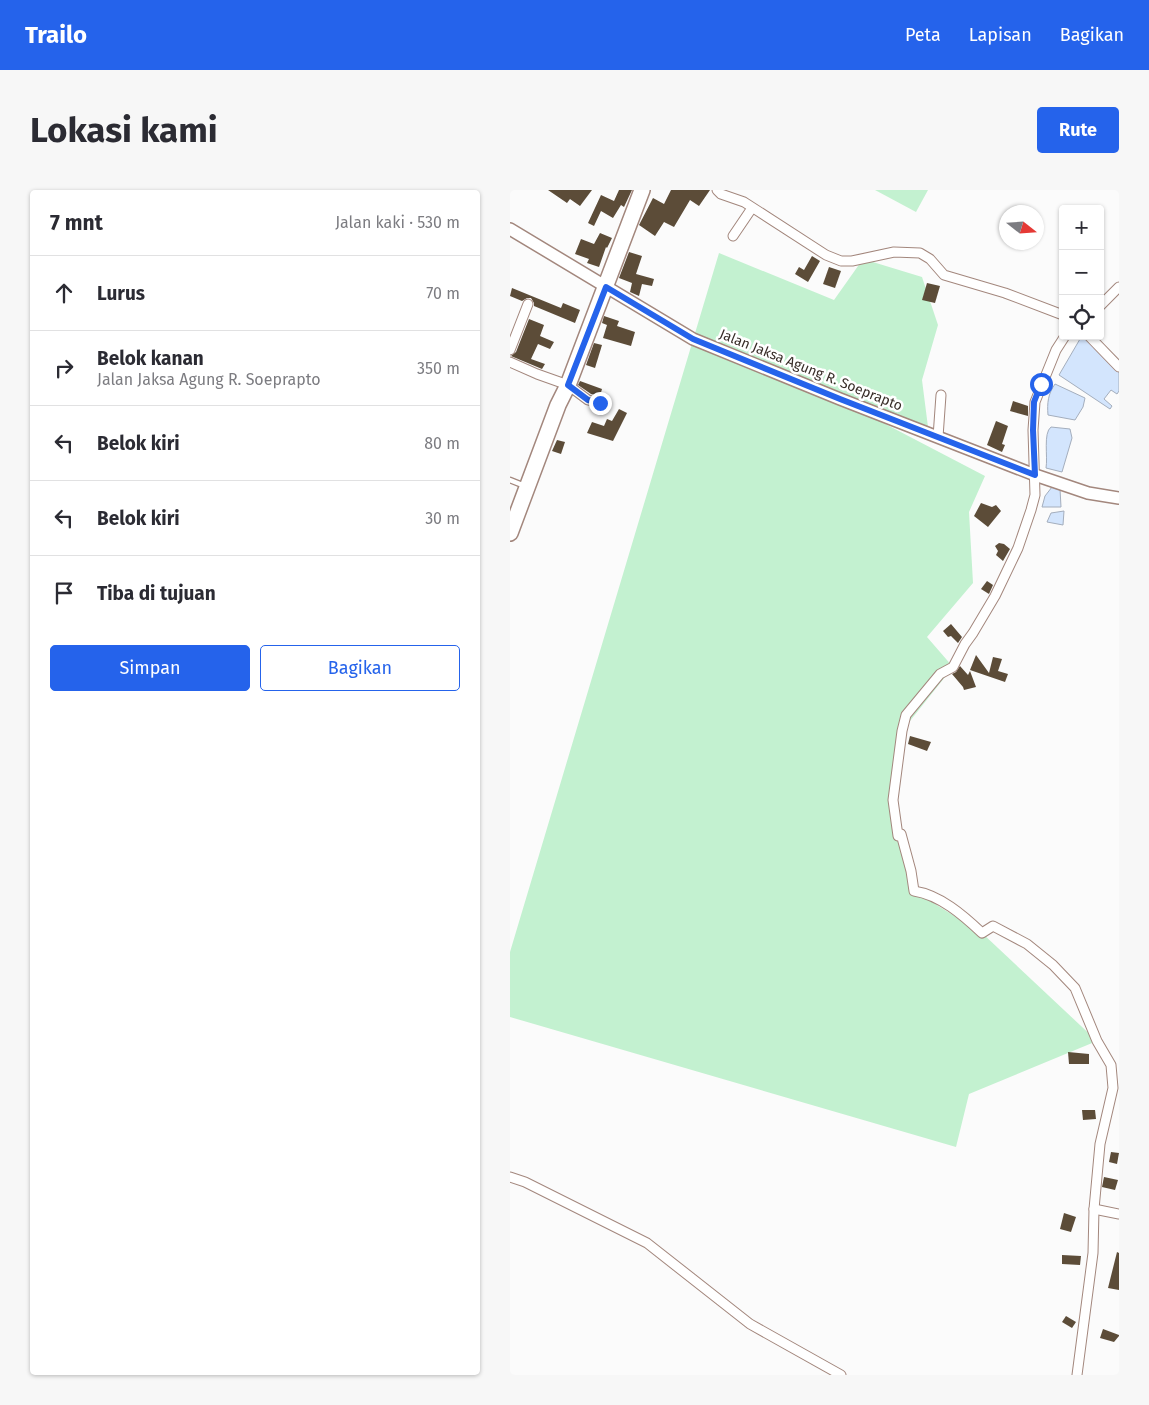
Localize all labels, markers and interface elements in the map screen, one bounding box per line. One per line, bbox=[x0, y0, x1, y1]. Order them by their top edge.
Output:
text: Trailo bbox=[25, 21, 87, 49]
text: Peta bbox=[905, 24, 941, 46]
text: Lapisan bbox=[969, 24, 1032, 46]
text: Bagikan bbox=[1060, 24, 1124, 46]
button: Rute bbox=[1037, 107, 1119, 153]
text: Lokasi kami bbox=[30, 109, 218, 151]
north arrow bbox=[999, 205, 1044, 250]
map controls bbox=[1059, 205, 1104, 340]
button: + bbox=[1059, 205, 1104, 250]
text: 7 mnt bbox=[50, 210, 103, 236]
text: Jalan kaki · 530 m bbox=[335, 213, 460, 232]
button: − bbox=[1059, 250, 1104, 295]
icon: ahead bbox=[50, 279, 78, 307]
text: Lurus bbox=[97, 282, 145, 305]
text: 70 m bbox=[426, 284, 460, 303]
button: locate bbox=[1059, 295, 1104, 340]
street label: Jalan Jaksa Agung R. Soeprapto bbox=[717, 325, 905, 415]
text: Belok kanan bbox=[97, 347, 204, 370]
icon: right bbox=[50, 354, 78, 382]
text: 350 m bbox=[417, 359, 460, 378]
text: Jalan Jaksa Agung R. Soeprapto bbox=[97, 370, 321, 389]
route start bbox=[1030, 373, 1053, 396]
route end bbox=[589, 392, 612, 415]
icon: left bbox=[50, 429, 78, 457]
text: Belok kiri bbox=[97, 432, 180, 455]
text: 80 m bbox=[424, 434, 460, 453]
icon: left bbox=[50, 504, 78, 532]
text: Belok kiri bbox=[97, 507, 180, 530]
text: 30 m bbox=[425, 509, 460, 528]
icon: arrive bbox=[50, 579, 78, 607]
text: Tiba di tujuan bbox=[97, 582, 216, 605]
button: Simpan bbox=[50, 645, 250, 691]
button: Bagikan bbox=[260, 645, 460, 691]

